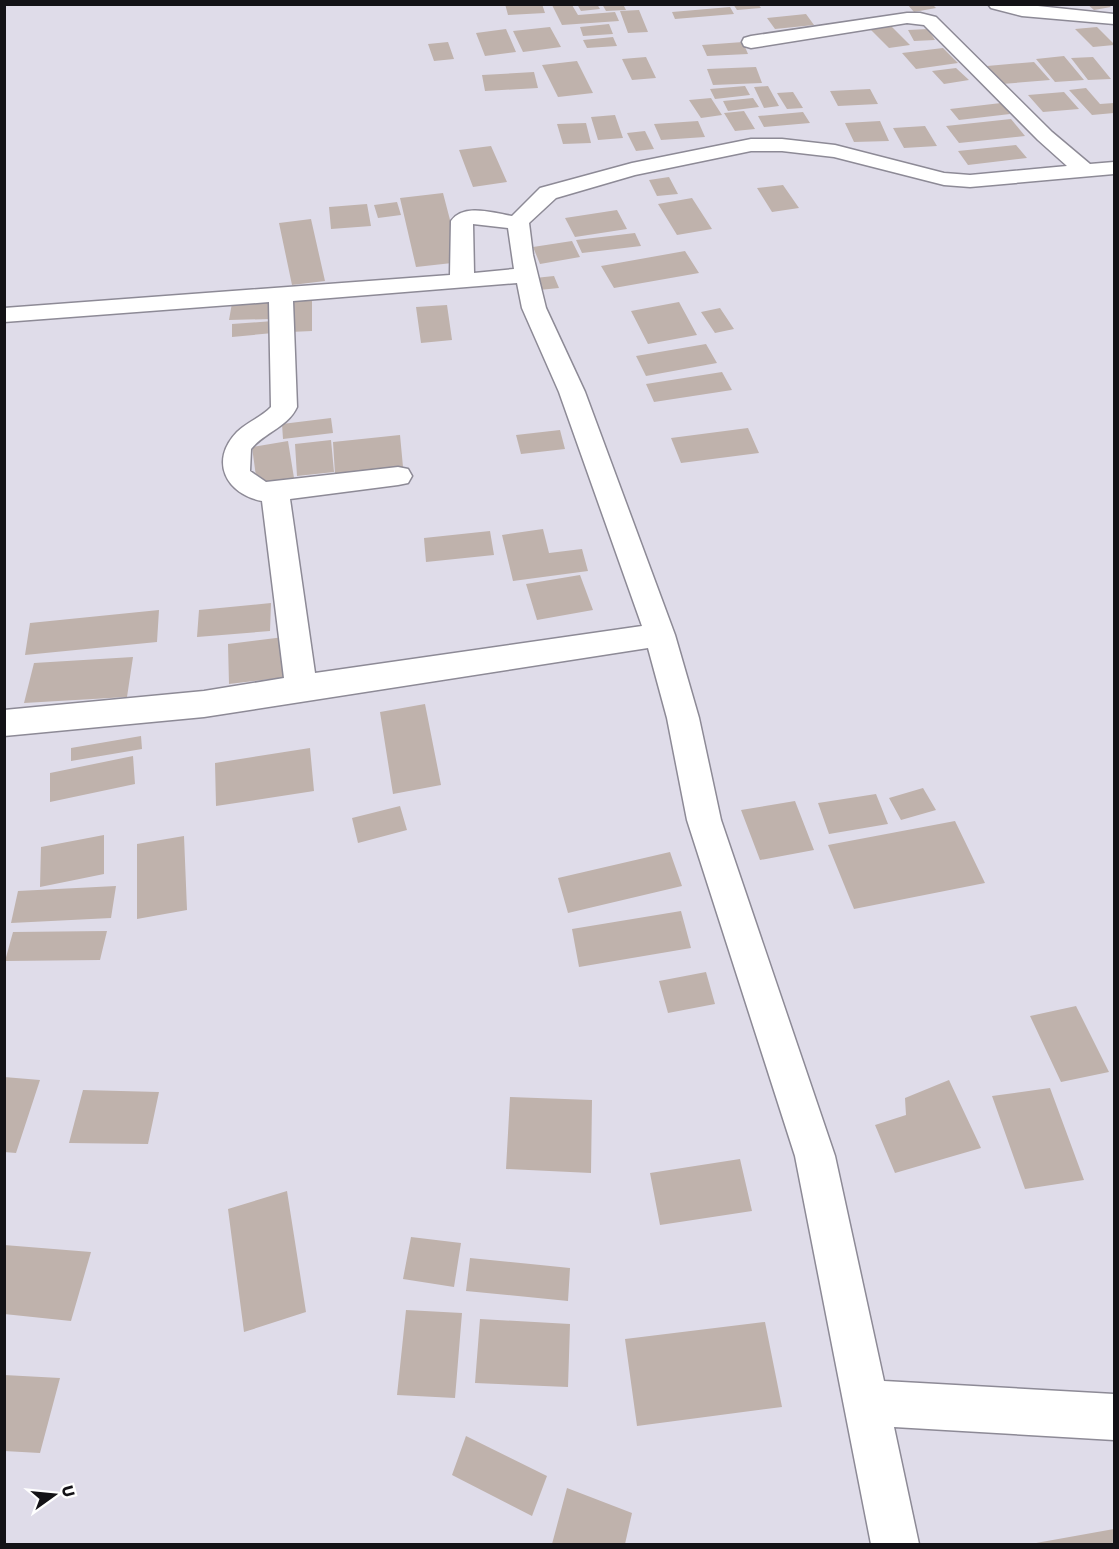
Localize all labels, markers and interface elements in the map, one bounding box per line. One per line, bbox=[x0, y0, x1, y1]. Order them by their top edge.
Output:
north arrow bbox=[24, 1465, 84, 1525]
text: U bbox=[55, 1483, 81, 1500]

